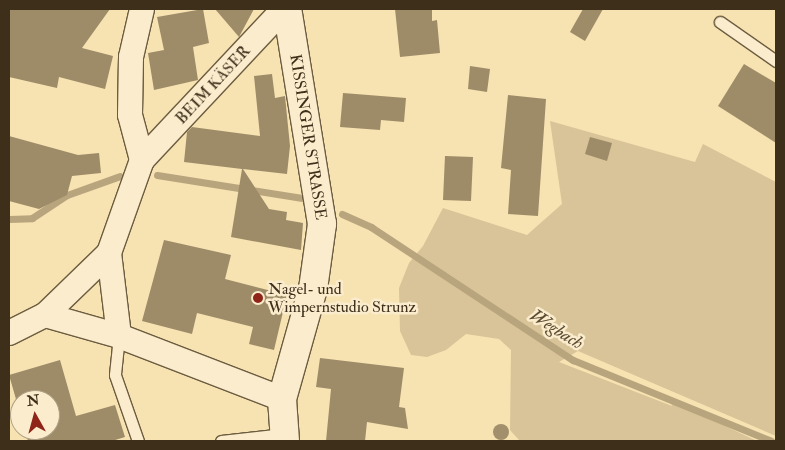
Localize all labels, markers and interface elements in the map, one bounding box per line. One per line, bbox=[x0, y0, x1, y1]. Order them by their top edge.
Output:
street label: BEIM KÄSER bbox=[172, 42, 254, 128]
street label: KISSINGER STRASSE bbox=[285, 53, 331, 221]
place label: Nagel- und Wimpernstudio Strunz bbox=[268, 279, 416, 317]
marker: Nagel- und Wimpernstudio Strunz bbox=[252, 292, 264, 304]
water label: Wegbach bbox=[525, 305, 587, 355]
north arrow bbox=[10, 390, 60, 440]
text: N bbox=[26, 391, 40, 410]

